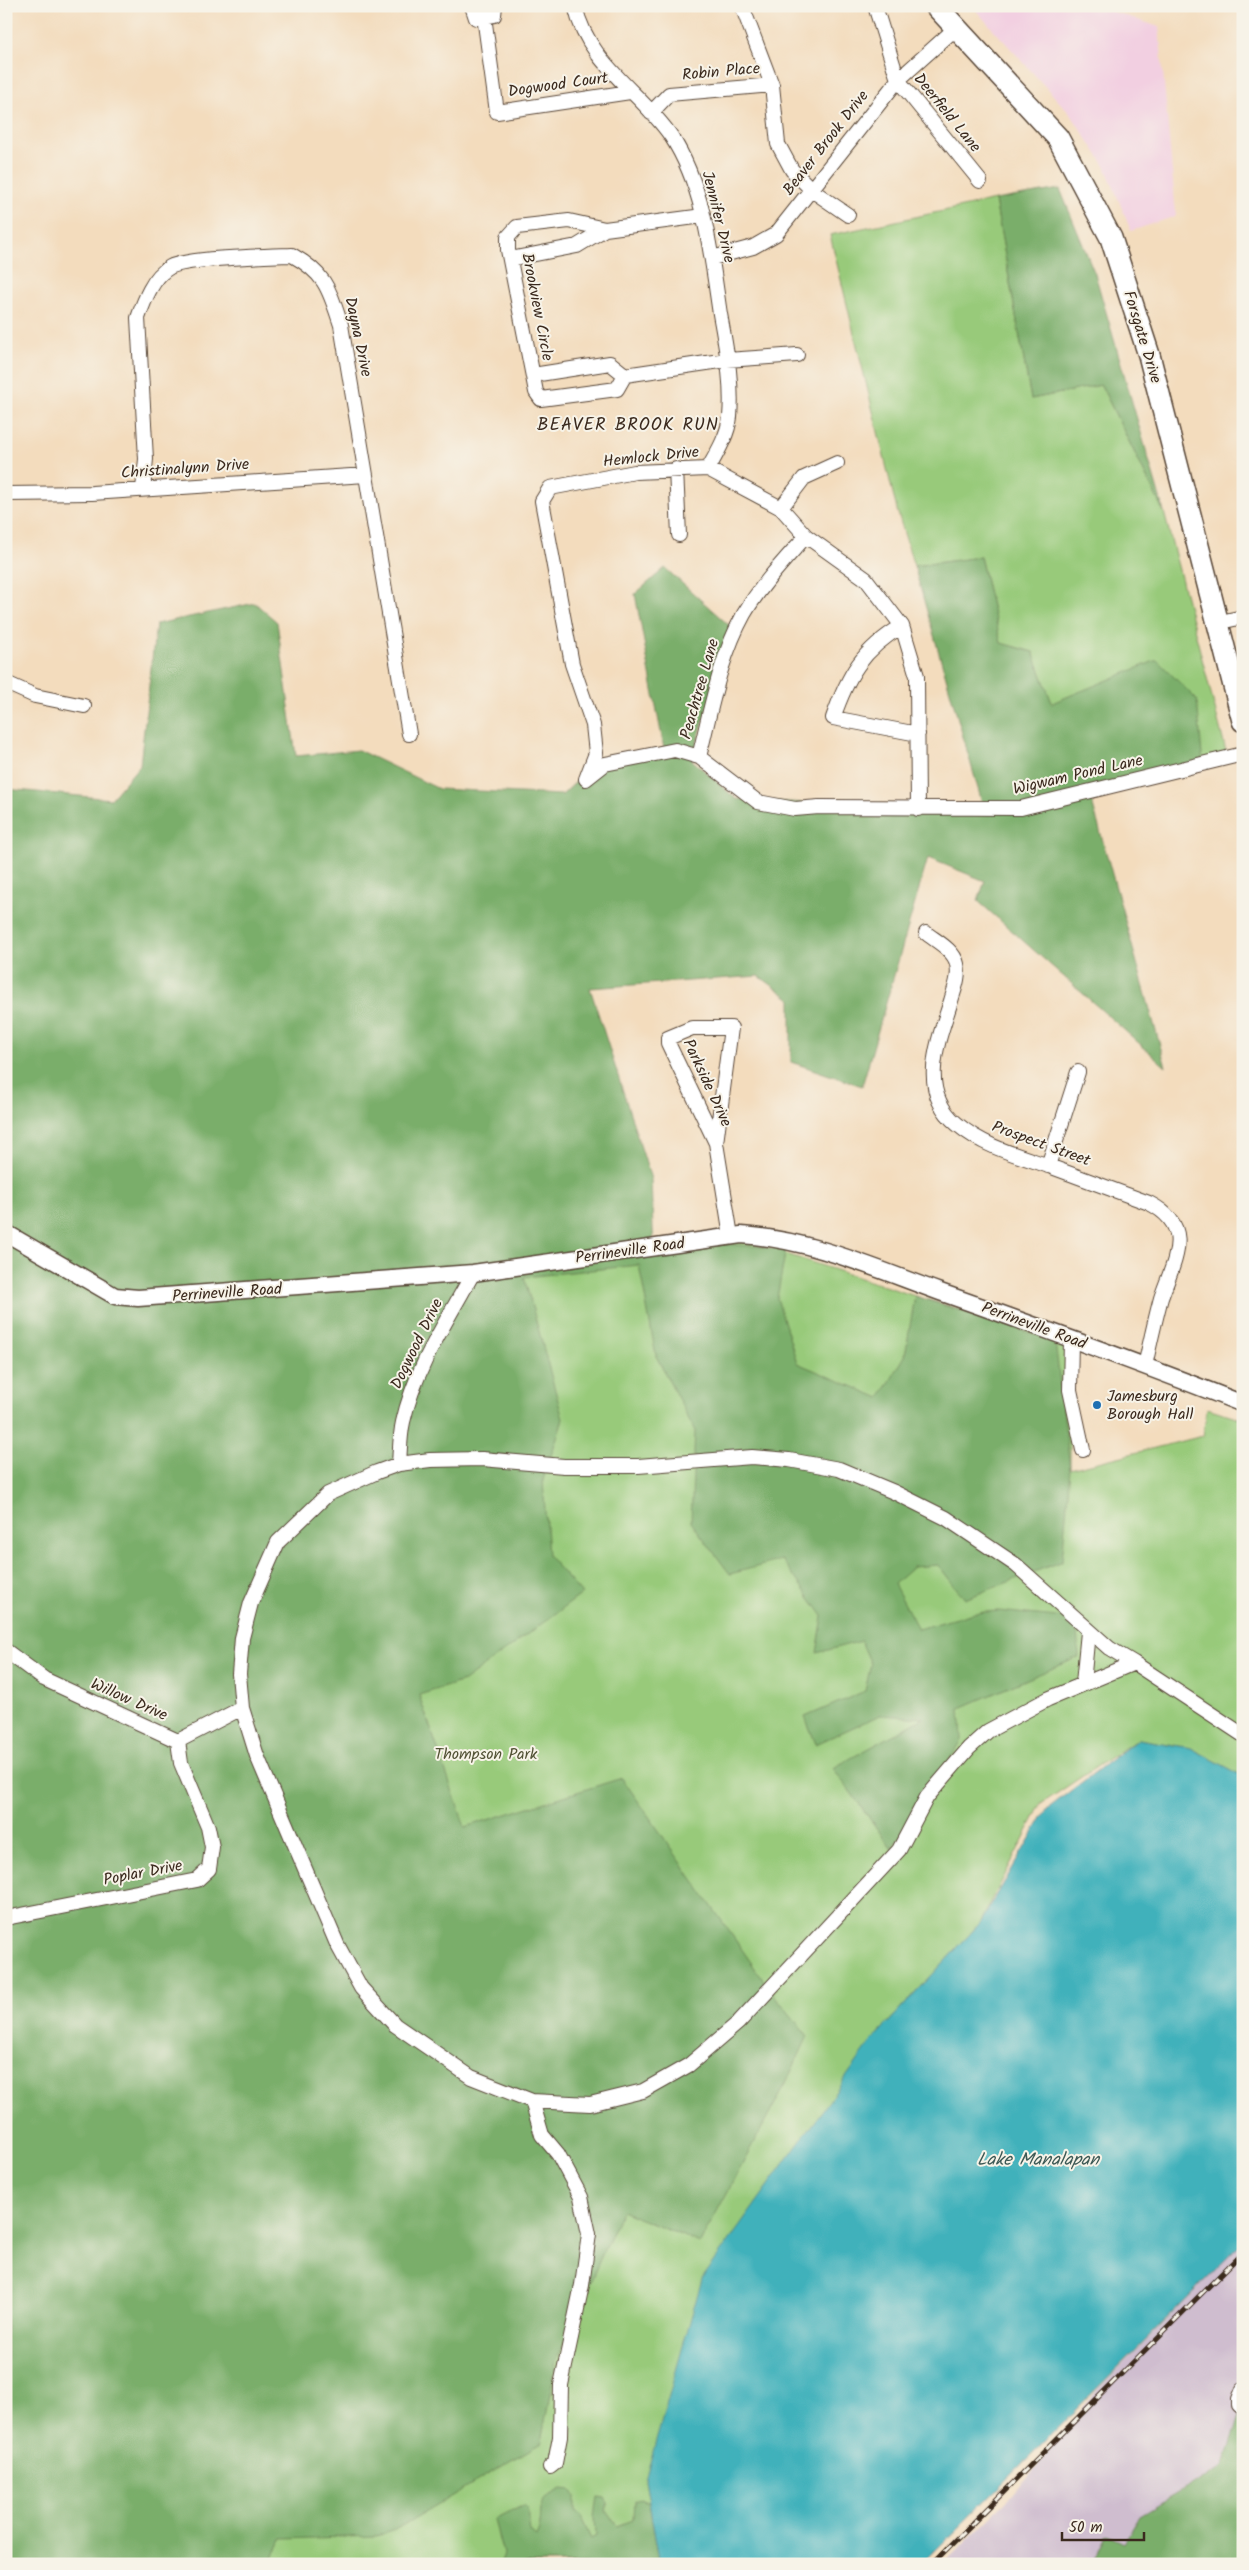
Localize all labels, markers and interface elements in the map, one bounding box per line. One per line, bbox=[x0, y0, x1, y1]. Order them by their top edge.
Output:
street label: Robin Place bbox=[681, 56, 761, 88]
street label: Dogwood Court bbox=[506, 65, 610, 104]
street label: Deerfield Lane bbox=[907, 68, 987, 158]
street label: Beaver Brook Drive bbox=[777, 85, 875, 201]
street label: Jennifer Drive bbox=[695, 168, 741, 266]
street label: Brookview Circle bbox=[514, 251, 560, 363]
street label: Forsgate Drive bbox=[1116, 287, 1168, 387]
street label: Dayna Drive bbox=[337, 295, 379, 379]
district label: BEAVER BROOK RUN bbox=[537, 411, 719, 440]
street label: Hemlock Drive bbox=[602, 440, 700, 474]
street label: Christinalynn Drive bbox=[120, 452, 250, 486]
street label: Peachtree Lane bbox=[674, 636, 726, 742]
street label: Wigwam Pond Lane bbox=[1011, 748, 1145, 802]
street label: Parkside Drive bbox=[676, 1035, 738, 1131]
street label: Prospect Street bbox=[988, 1115, 1095, 1174]
street label: Perrineville Road bbox=[574, 1231, 687, 1271]
street label: Perrineville Road bbox=[171, 1277, 284, 1309]
street label: Dogwood Drive bbox=[384, 1294, 450, 1394]
street label: Perrineville Road bbox=[978, 1295, 1091, 1357]
place label: Jamesburg Borough Hall bbox=[1107, 1384, 1193, 1427]
marker: Jamesburg Borough Hall bbox=[1091, 1399, 1103, 1411]
street label: Willow Drive bbox=[86, 1672, 172, 1728]
park label: Thompson Park bbox=[435, 1742, 538, 1767]
street label: Poplar Drive bbox=[101, 1853, 185, 1893]
water label: Lake Manalapan bbox=[977, 2146, 1101, 2175]
scale bar bbox=[1062, 2510, 1144, 2542]
text: 50 m bbox=[1069, 2516, 1103, 2540]

